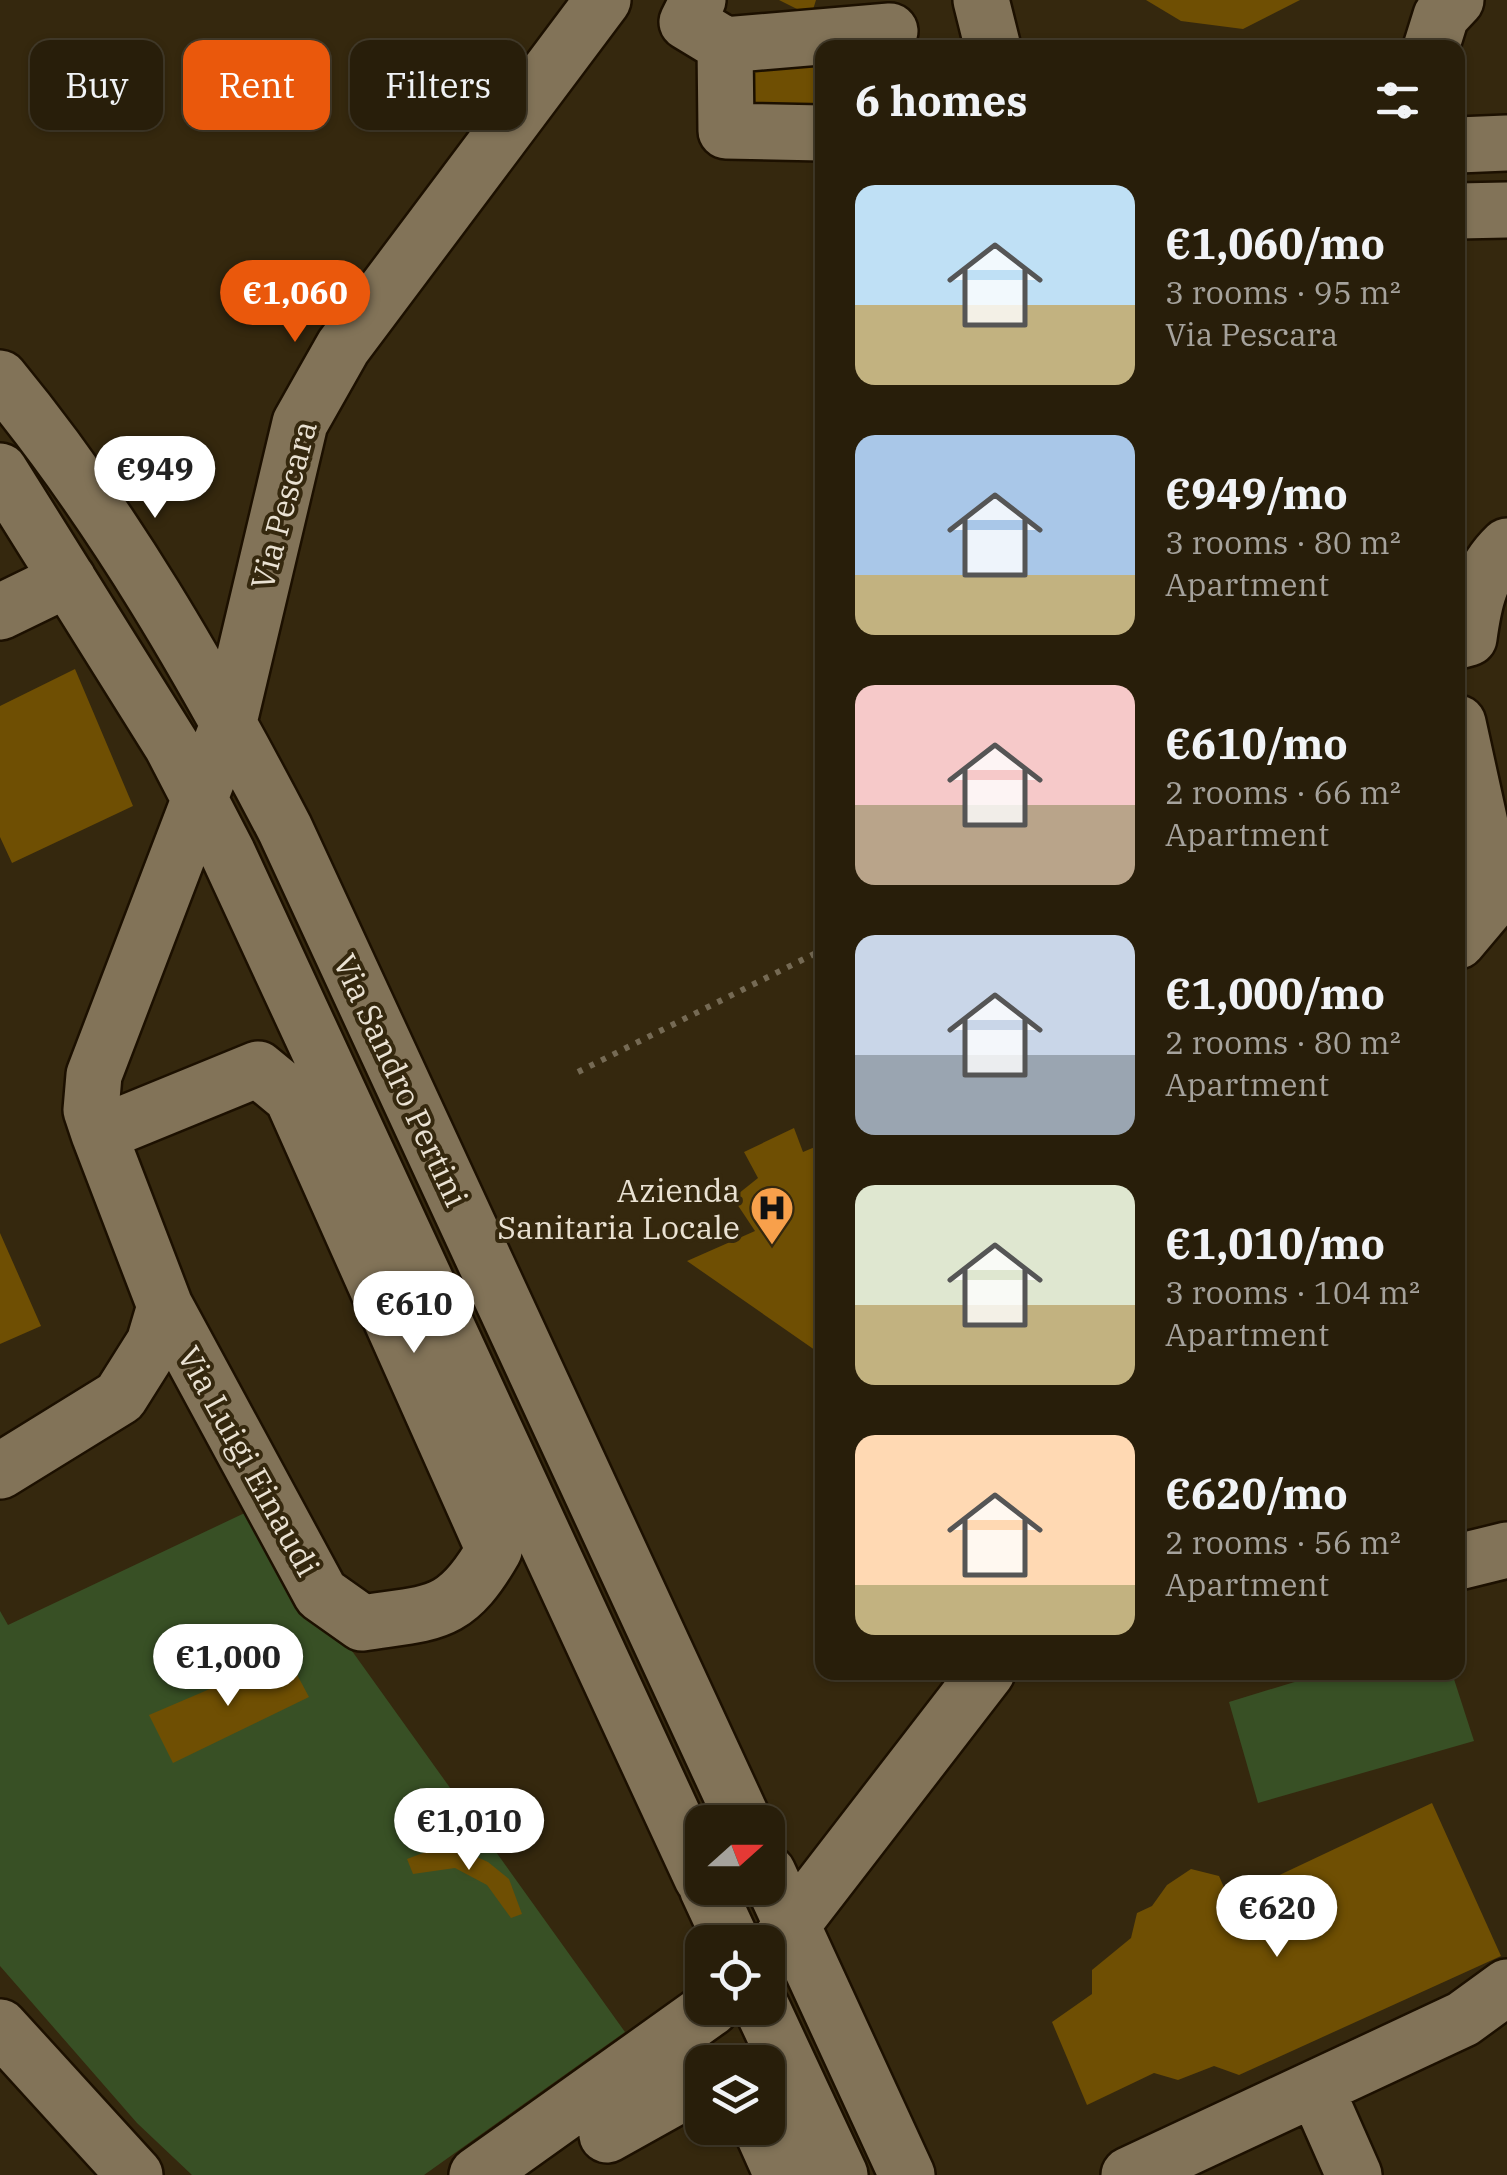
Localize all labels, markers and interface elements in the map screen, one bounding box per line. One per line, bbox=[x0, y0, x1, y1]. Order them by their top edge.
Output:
chip: Buy bbox=[30, 40, 163, 130]
chip: Rent bbox=[183, 40, 330, 130]
chip: Filters bbox=[350, 40, 526, 130]
text: 6 homes bbox=[855, 73, 1028, 128]
icon: filters bbox=[1370, 73, 1425, 128]
text: €1,060/mo bbox=[1165, 216, 1385, 271]
icon: home bbox=[935, 225, 1055, 345]
pin: €1,060 bbox=[214, 260, 376, 345]
text: €1,060 bbox=[242, 271, 348, 313]
text: 3 rooms · 95 m² bbox=[1165, 271, 1401, 313]
text: Via Pescara bbox=[1165, 313, 1338, 355]
street label: Via Pescara bbox=[240, 416, 326, 594]
pin: €949 bbox=[96, 436, 214, 521]
text: €949 bbox=[116, 447, 194, 489]
text: €949/mo bbox=[1165, 466, 1348, 521]
icon: home bbox=[935, 475, 1055, 595]
text: 3 rooms · 80 m² bbox=[1165, 521, 1401, 563]
text: Apartment bbox=[1165, 563, 1329, 605]
text: €610/mo bbox=[1165, 716, 1348, 771]
icon: home bbox=[935, 725, 1055, 845]
text: 2 rooms · 66 m² bbox=[1165, 771, 1401, 813]
text: Apartment bbox=[1165, 813, 1329, 855]
street label: Via Sandro Pertini bbox=[324, 947, 478, 1213]
text: €1,000/mo bbox=[1165, 966, 1385, 1021]
icon: home bbox=[935, 975, 1055, 1095]
text: 2 rooms · 80 m² bbox=[1165, 1021, 1401, 1063]
text: Apartment bbox=[1165, 1063, 1329, 1105]
place label: Azienda Sanitaria Locale bbox=[497, 1169, 740, 1248]
hospital icon: Azienda Sanitaria Locale bbox=[749, 1185, 795, 1246]
text: €1,010/mo bbox=[1165, 1216, 1385, 1271]
icon: home bbox=[935, 1225, 1055, 1345]
pin: €610 bbox=[355, 1271, 473, 1356]
text: 3 rooms · 104 m² bbox=[1165, 1271, 1420, 1313]
text: €610 bbox=[375, 1282, 453, 1324]
text: Apartment bbox=[1165, 1313, 1329, 1355]
street label: Via Luigi Einaudi bbox=[168, 1339, 330, 1583]
text: €620/mo bbox=[1165, 1466, 1348, 1521]
icon: home bbox=[935, 1475, 1055, 1595]
text: 2 rooms · 56 m² bbox=[1165, 1521, 1401, 1563]
text: Apartment bbox=[1165, 1563, 1329, 1605]
pin: €1,000 bbox=[147, 1624, 309, 1709]
text: €1,000 bbox=[175, 1635, 281, 1677]
pin: €1,010 bbox=[388, 1788, 550, 1873]
text: €1,010 bbox=[416, 1799, 522, 1841]
north arrow bbox=[685, 1805, 785, 1905]
map controls bbox=[685, 1805, 785, 2145]
pin: €620 bbox=[1218, 1875, 1336, 1960]
text: €620 bbox=[1238, 1886, 1316, 1928]
button: locate bbox=[685, 1925, 785, 2025]
button: layers bbox=[685, 2045, 785, 2145]

